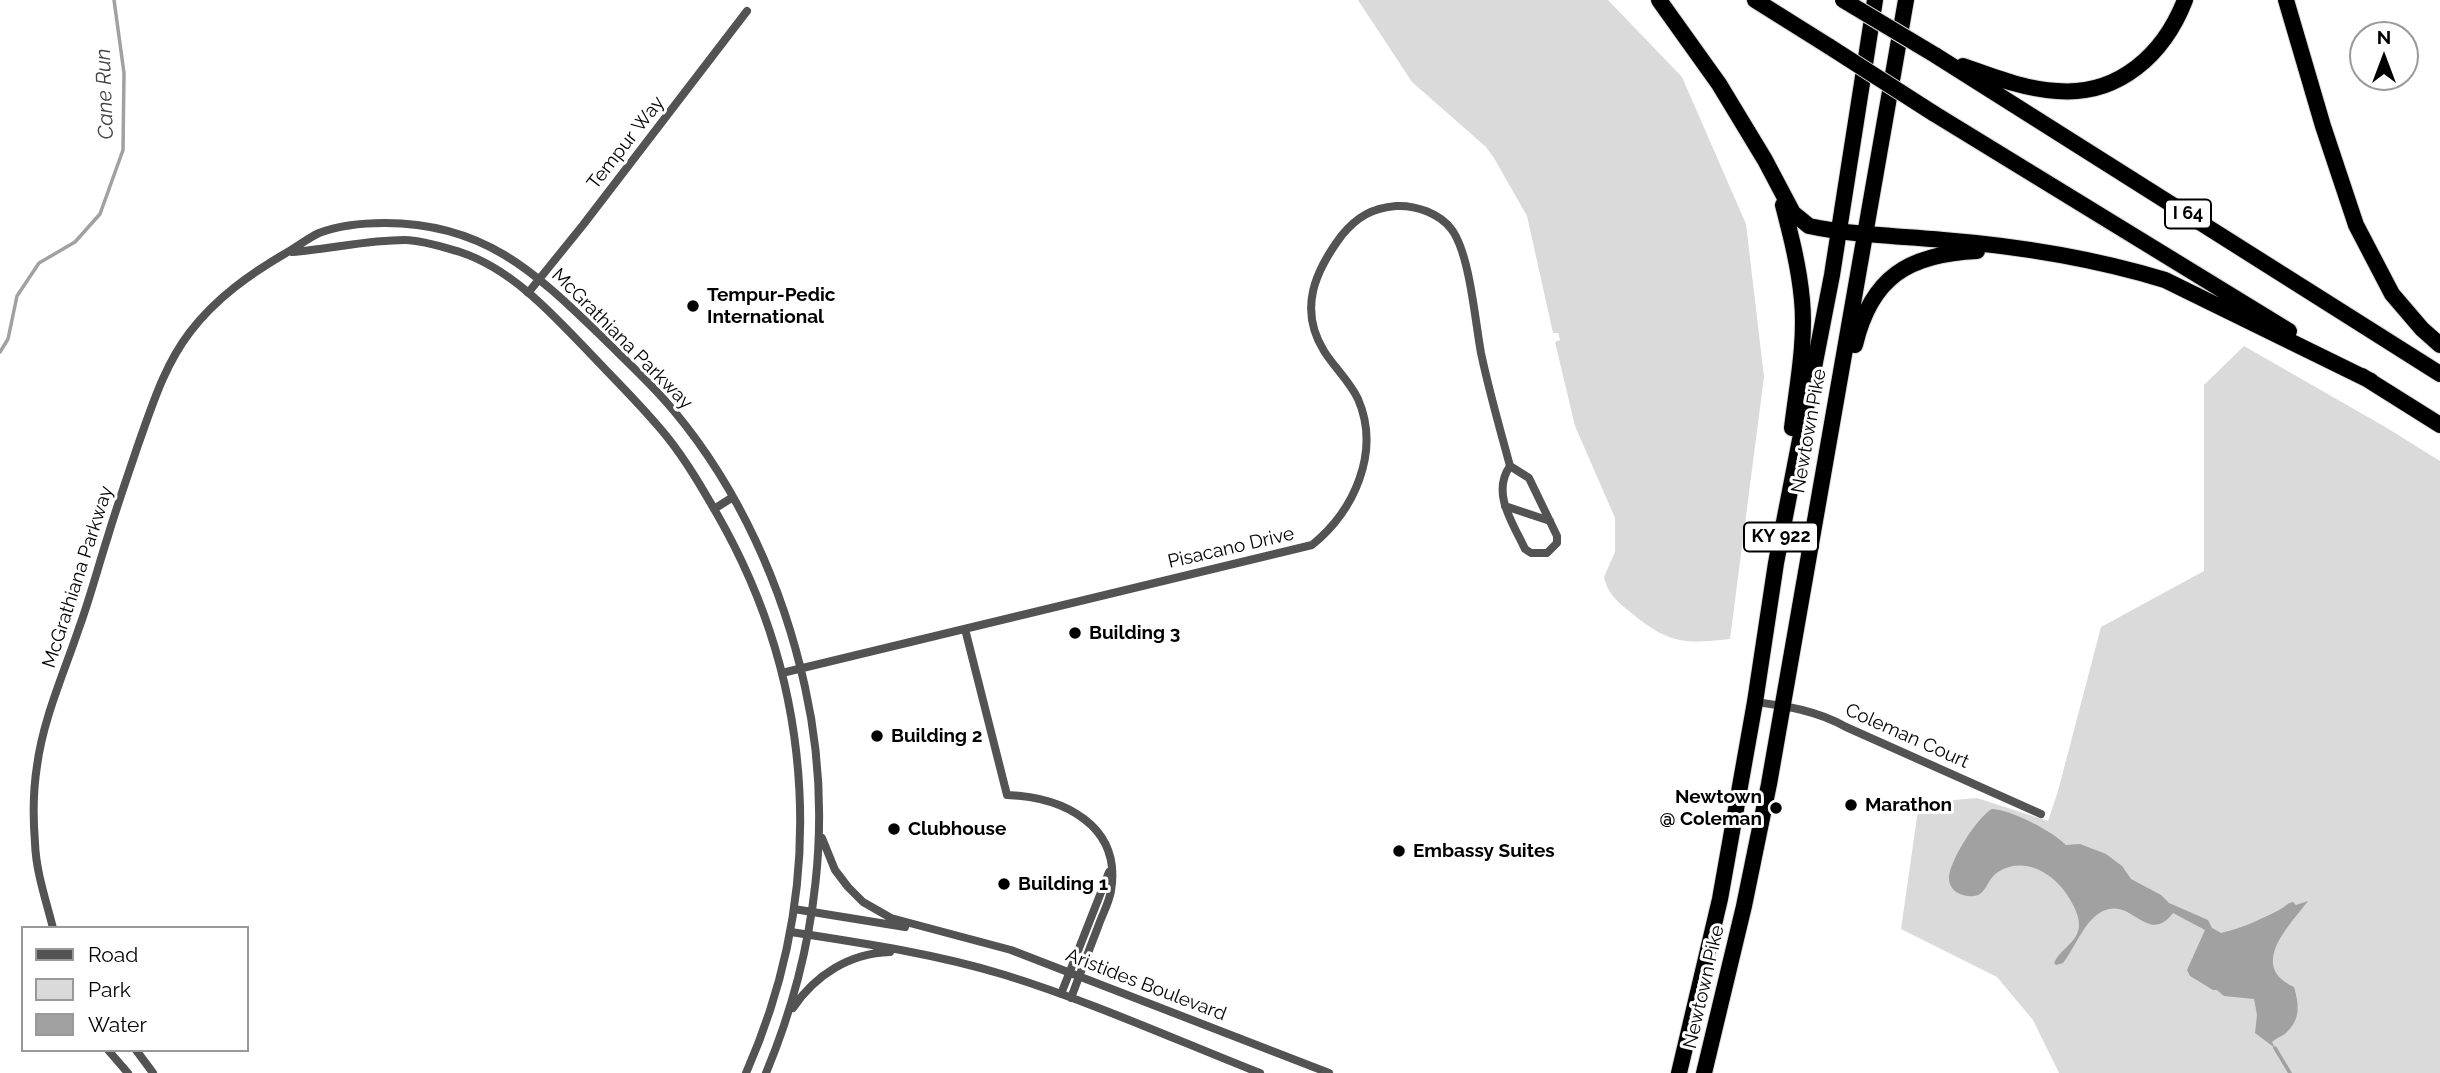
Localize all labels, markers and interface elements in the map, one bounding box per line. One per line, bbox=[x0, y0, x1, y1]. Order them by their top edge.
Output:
north arrow bbox=[2349, 21, 2419, 91]
text: N bbox=[2377, 26, 2391, 48]
water label: Cane Run bbox=[91, 48, 119, 140]
street label: Tempur Way bbox=[583, 92, 669, 194]
road number: I 64 bbox=[2165, 200, 2211, 229]
street label: McGrathiana Parkway bbox=[547, 264, 697, 414]
place label: Tempur-Pedic International bbox=[707, 284, 836, 328]
marker: Tempur-Pedic International bbox=[685, 298, 701, 314]
street label: Newtown Pike bbox=[1787, 367, 1831, 495]
street label: McGrathiana Parkway bbox=[38, 483, 118, 671]
street label: Pisacano Drive bbox=[1166, 522, 1296, 574]
road number: KY 922 bbox=[1744, 522, 1818, 552]
place label: Building 3 bbox=[1089, 622, 1180, 644]
marker: Building 3 bbox=[1067, 625, 1083, 641]
street label: Coleman Court bbox=[1842, 699, 1972, 773]
place label: Building 2 bbox=[891, 725, 982, 747]
marker: Building 2 bbox=[869, 728, 885, 744]
place label: Newtown @ Coleman bbox=[1659, 786, 1762, 830]
place label: Marathon bbox=[1865, 794, 1952, 816]
marker: Marathon bbox=[1843, 797, 1859, 813]
marker: Newtown @ Coleman bbox=[1768, 800, 1784, 816]
place label: Clubhouse bbox=[908, 818, 1006, 840]
marker: Clubhouse bbox=[886, 821, 902, 837]
place label: Embassy Suites bbox=[1413, 840, 1555, 862]
marker: Embassy Suites bbox=[1391, 843, 1407, 859]
place label: Building 1 bbox=[1018, 873, 1108, 895]
marker: Building 1 bbox=[996, 876, 1012, 892]
street label: Newtown Pike bbox=[1679, 923, 1729, 1051]
legend bbox=[21, 926, 248, 1052]
text: Road bbox=[88, 942, 138, 967]
street label: Aristides Boulevard bbox=[1063, 944, 1229, 1026]
text: Park bbox=[88, 977, 131, 1002]
text: Water bbox=[88, 1012, 147, 1037]

